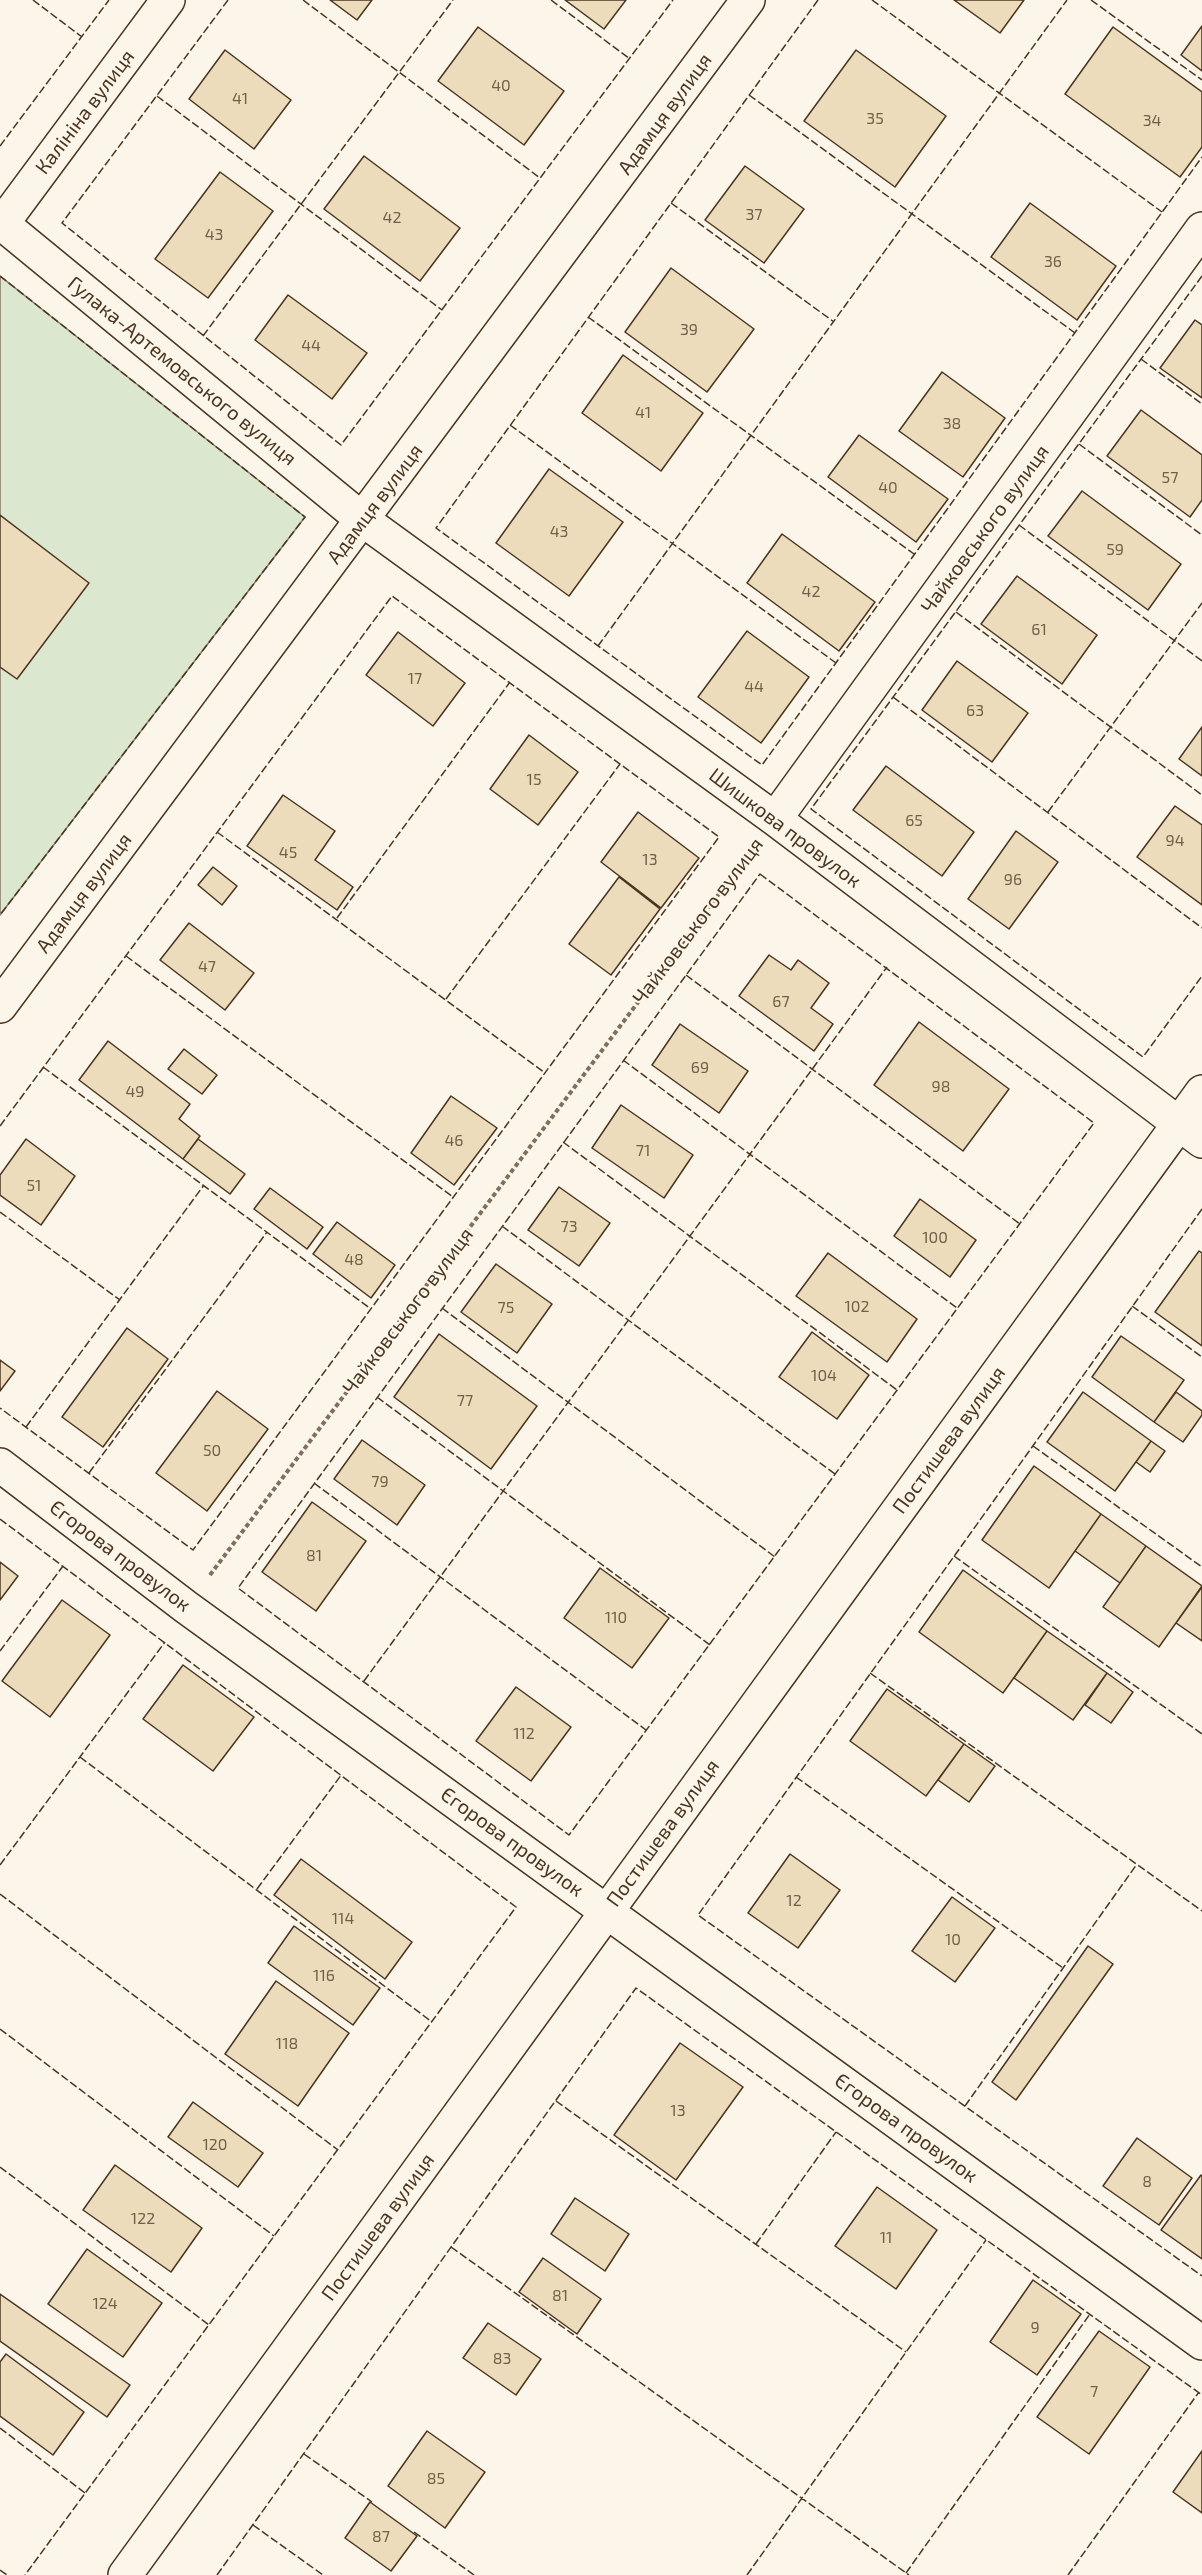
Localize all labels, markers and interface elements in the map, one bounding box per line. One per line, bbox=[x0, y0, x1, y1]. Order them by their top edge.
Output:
street label: Калініна вулиця bbox=[30, 45, 140, 179]
street label: Адамця вулиця bbox=[613, 49, 717, 179]
house number: 40 bbox=[491, 76, 511, 96]
house number: 41 bbox=[232, 89, 248, 109]
house number: 35 bbox=[866, 109, 884, 129]
house number: 34 bbox=[1143, 111, 1161, 131]
house number: 37 bbox=[745, 205, 763, 225]
house number: 42 bbox=[383, 208, 401, 228]
house number: 43 bbox=[205, 225, 223, 245]
house number: 36 bbox=[1044, 252, 1062, 272]
street label: Гулака-Артемовського вулиця bbox=[63, 271, 301, 471]
house number: 39 bbox=[680, 320, 698, 340]
house number: 44 bbox=[301, 336, 321, 356]
house number: 41 bbox=[635, 403, 651, 423]
house number: 38 bbox=[943, 414, 961, 434]
street label: Адамця вулиця bbox=[322, 439, 428, 569]
street label: Чайковського вулиця bbox=[916, 440, 1054, 618]
house number: 57 bbox=[1162, 468, 1178, 488]
house number: 40 bbox=[878, 478, 898, 498]
house number: 43 bbox=[550, 522, 568, 542]
house number: 59 bbox=[1106, 540, 1124, 560]
house number: 42 bbox=[802, 582, 820, 602]
house number: 61 bbox=[1031, 620, 1047, 640]
house number: 17 bbox=[408, 669, 422, 689]
house number: 44 bbox=[744, 677, 764, 697]
house number: 63 bbox=[966, 701, 984, 721]
street label: Шишкова провулок bbox=[704, 763, 866, 893]
house number: 15 bbox=[527, 770, 541, 790]
house number: 65 bbox=[905, 811, 923, 831]
street label: Адамця вулиця bbox=[31, 828, 137, 958]
house number: 94 bbox=[1166, 831, 1184, 851]
street label: Чайковського вулиця bbox=[628, 833, 768, 1009]
house number: 45 bbox=[279, 843, 297, 863]
house number: 13 bbox=[642, 850, 658, 870]
house number: 96 bbox=[1004, 870, 1022, 890]
house number: 47 bbox=[198, 957, 216, 977]
house number: 67 bbox=[772, 992, 790, 1012]
house number: 69 bbox=[691, 1058, 709, 1078]
house number: 98 bbox=[932, 1077, 950, 1097]
house number: 49 bbox=[126, 1082, 144, 1102]
house number: 46 bbox=[445, 1131, 463, 1151]
house number: 71 bbox=[636, 1141, 650, 1161]
house number: 51 bbox=[27, 1176, 41, 1196]
house number: 73 bbox=[560, 1217, 578, 1237]
street label: Чайковського вулиця bbox=[338, 1223, 478, 1399]
house number: 100 bbox=[922, 1228, 948, 1248]
house number: 48 bbox=[344, 1250, 364, 1270]
house number: 102 bbox=[844, 1297, 870, 1317]
house number: 75 bbox=[498, 1298, 514, 1318]
street label: Постишева вулиця bbox=[887, 1362, 1011, 1518]
house number: 104 bbox=[811, 1366, 837, 1386]
house number: 77 bbox=[457, 1391, 473, 1411]
house number: 50 bbox=[203, 1441, 221, 1461]
house number: 79 bbox=[371, 1472, 389, 1492]
street label: Єгорова провулок bbox=[45, 1495, 195, 1617]
house number: 81 bbox=[306, 1546, 322, 1566]
house number: 110 bbox=[605, 1608, 627, 1628]
house number: 112 bbox=[513, 1724, 535, 1744]
street label: Постишева вулиця bbox=[601, 1755, 725, 1911]
street label: Єгорова провулок bbox=[436, 1782, 588, 1902]
house number: 12 bbox=[786, 1891, 802, 1911]
house number: 114 bbox=[332, 1909, 354, 1929]
house number: 10 bbox=[945, 1930, 961, 1950]
house number: 116 bbox=[313, 1966, 335, 1986]
house number: 118 bbox=[276, 2034, 298, 2054]
street label: Єгорова провулок bbox=[830, 2068, 982, 2188]
house number: 13 bbox=[670, 2101, 686, 2121]
house number: 120 bbox=[202, 2135, 228, 2155]
street label: Постишева вулиця bbox=[316, 2149, 440, 2305]
house number: 8 bbox=[1142, 2172, 1152, 2192]
house number: 122 bbox=[131, 2209, 155, 2229]
house number: 11 bbox=[880, 2228, 892, 2248]
house number: 81 bbox=[552, 2286, 568, 2306]
house number: 124 bbox=[92, 2294, 118, 2314]
house number: 9 bbox=[1030, 2318, 1040, 2338]
house number: 83 bbox=[493, 2349, 511, 2369]
house number: 7 bbox=[1090, 2382, 1098, 2402]
house number: 85 bbox=[427, 2469, 445, 2489]
house number: 87 bbox=[372, 2527, 390, 2547]

